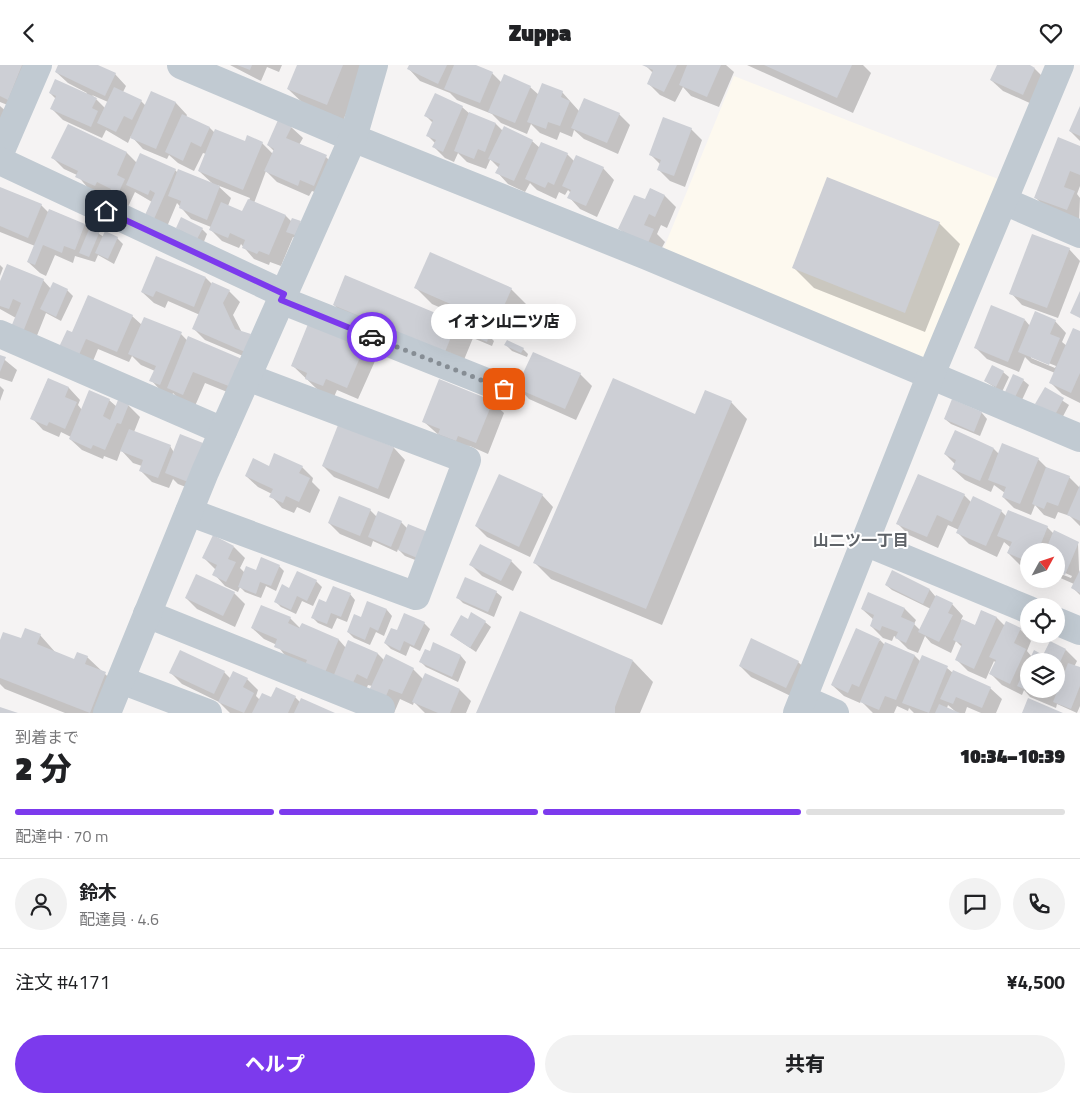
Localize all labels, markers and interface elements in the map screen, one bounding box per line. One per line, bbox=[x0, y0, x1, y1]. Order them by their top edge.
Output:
text: Zuppa bbox=[509, 16, 571, 50]
icon: back bbox=[15, 19, 43, 47]
icon: heart bbox=[1037, 19, 1065, 47]
pin bbox=[85, 190, 127, 232]
icon: home bbox=[92, 197, 120, 225]
callout: イオン山二ツ店 bbox=[432, 304, 576, 339]
text: イオン山二ツ店 bbox=[447, 309, 560, 333]
courier bbox=[347, 312, 397, 362]
icon: car bbox=[358, 323, 386, 351]
pin bbox=[483, 368, 525, 410]
icon: bag bbox=[490, 375, 518, 403]
district label: 山二ツ一丁目 bbox=[813, 528, 909, 552]
north arrow bbox=[1020, 543, 1065, 587]
map controls bbox=[1020, 543, 1065, 698]
button: locate bbox=[1020, 598, 1065, 643]
button: layers bbox=[1020, 653, 1065, 698]
text: 到着まで bbox=[15, 725, 79, 749]
text: 10:34–10:39 bbox=[960, 741, 1065, 770]
text: 2 分 bbox=[15, 744, 71, 792]
text: 配達中 · 70 m bbox=[15, 824, 108, 848]
text: 鈴木 bbox=[79, 877, 117, 906]
button: person bbox=[15, 878, 67, 930]
button: chat bbox=[949, 878, 1001, 930]
button: phone bbox=[1013, 878, 1065, 930]
text: 配達員 · 4.6 bbox=[79, 907, 159, 931]
text: 注文 #4171 bbox=[15, 967, 110, 996]
text: ¥4,500 bbox=[1007, 967, 1065, 996]
button: ヘルプ bbox=[15, 1035, 535, 1093]
button: 共有 bbox=[545, 1035, 1065, 1093]

